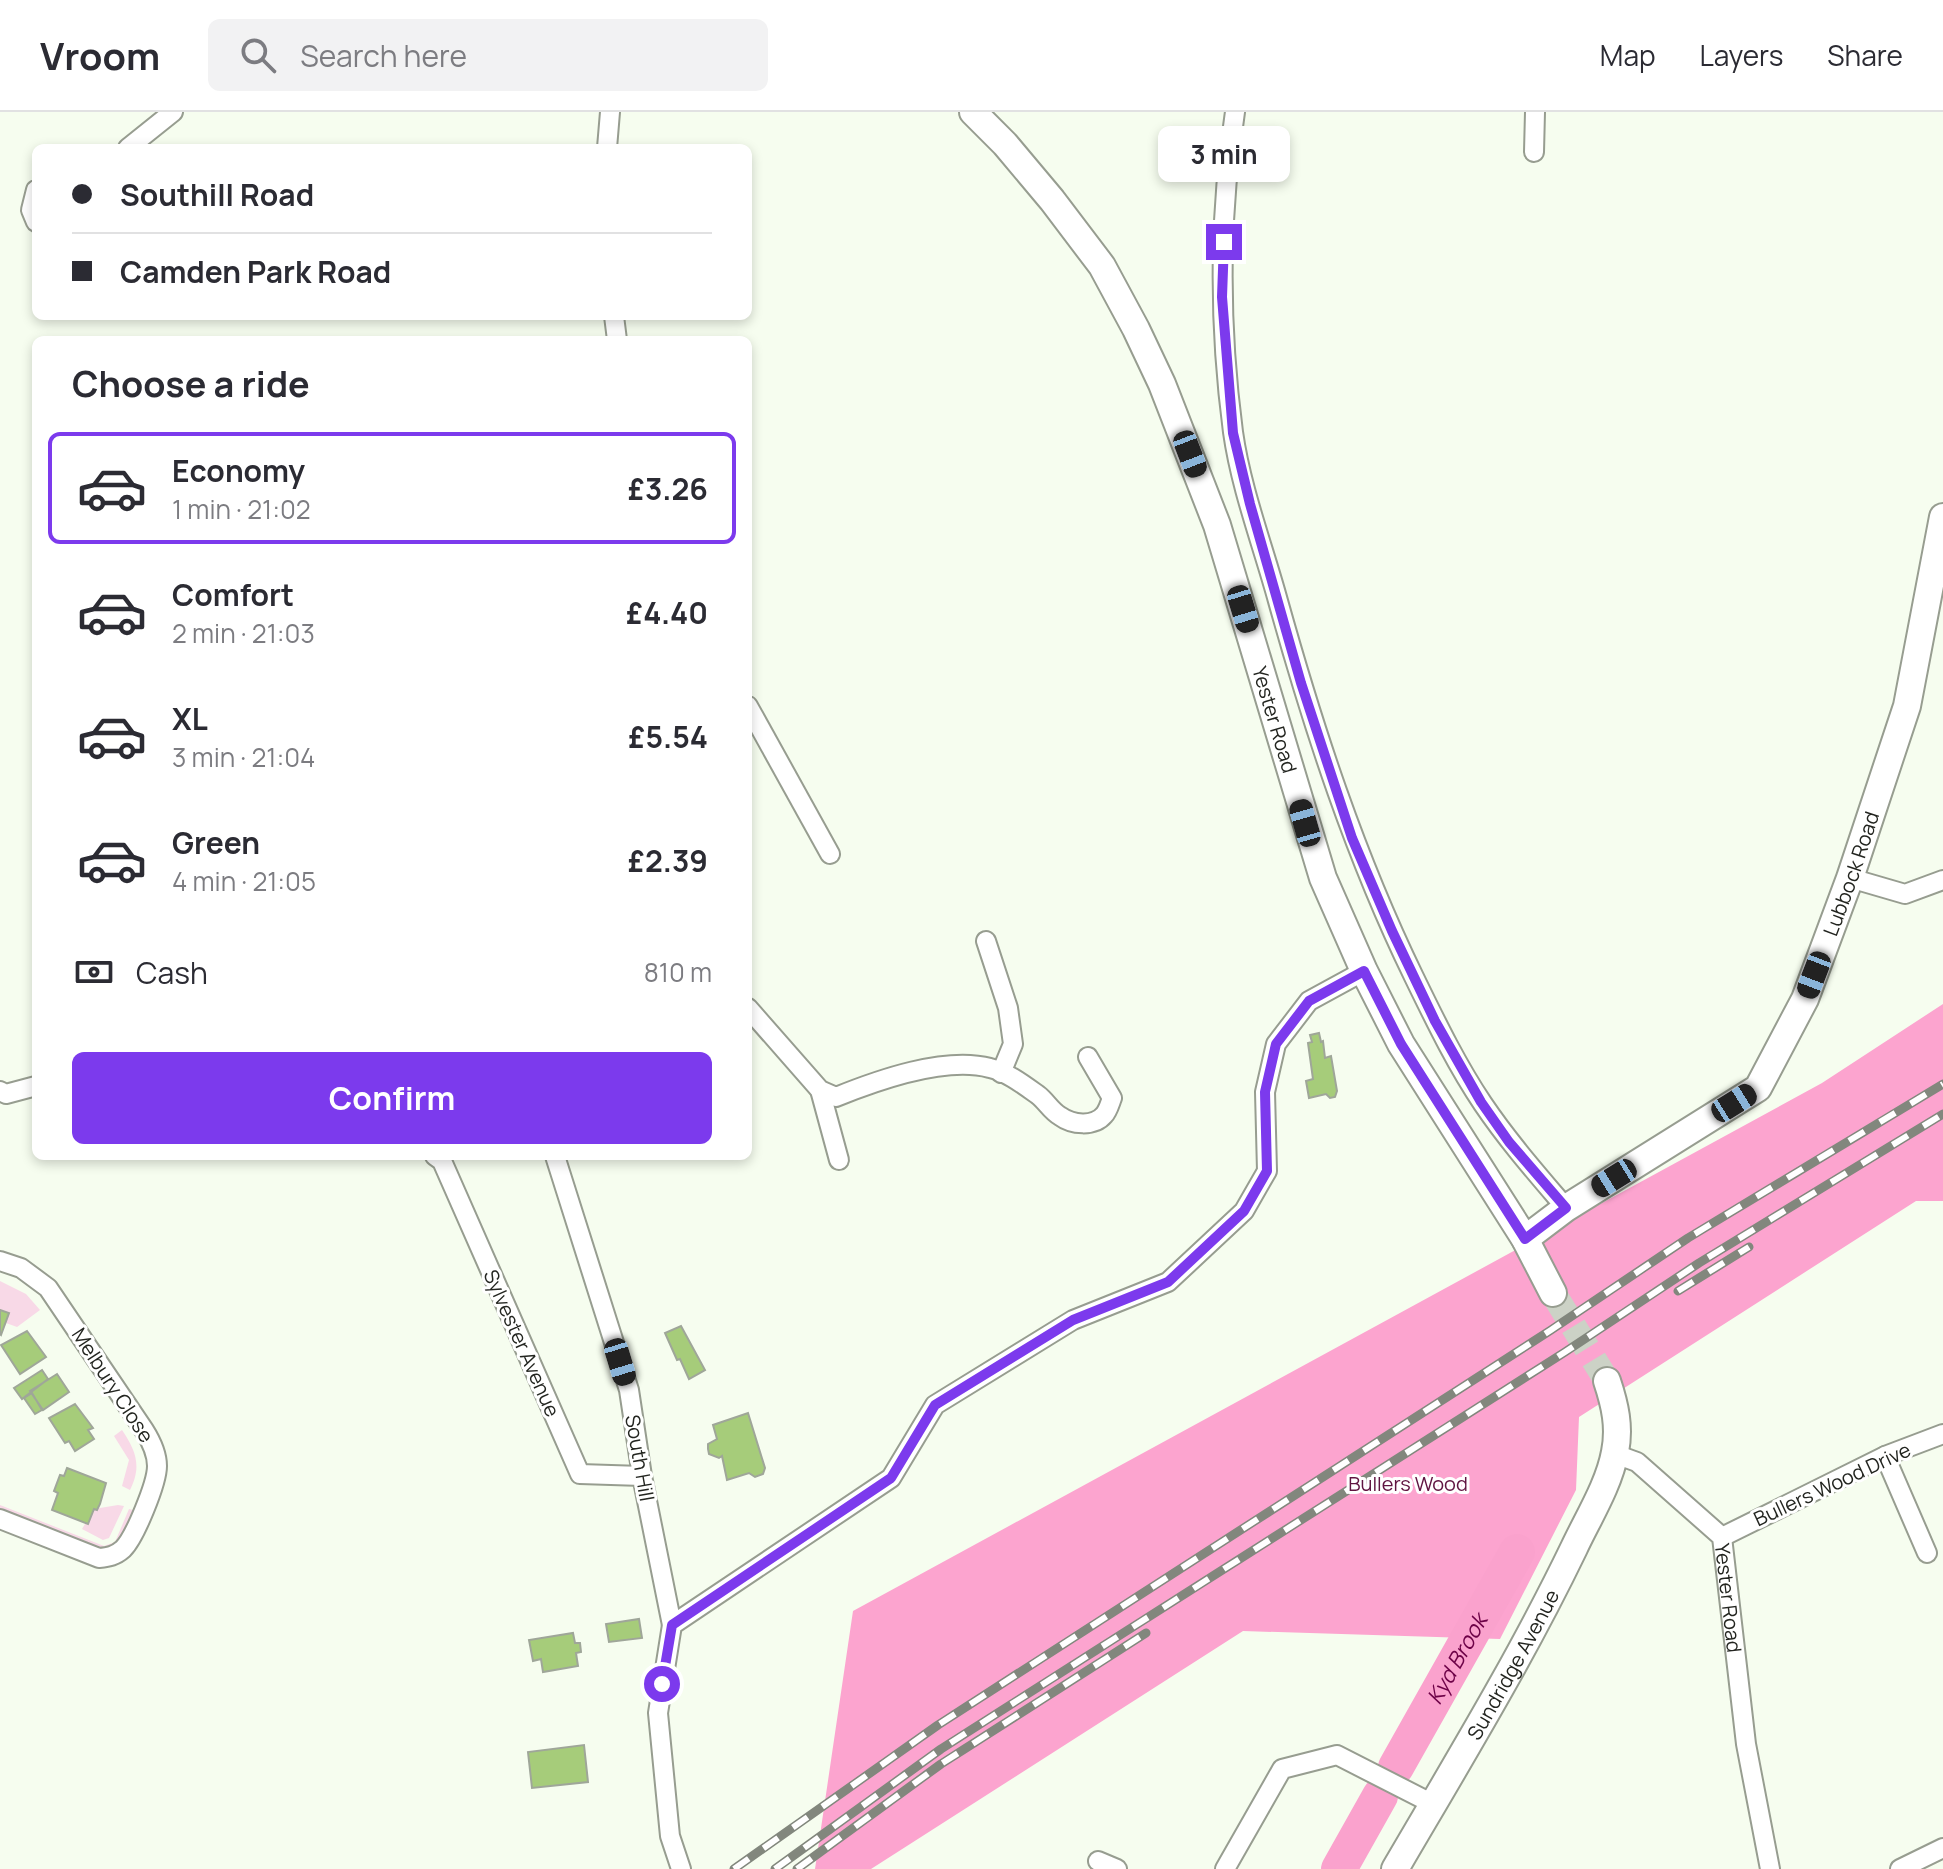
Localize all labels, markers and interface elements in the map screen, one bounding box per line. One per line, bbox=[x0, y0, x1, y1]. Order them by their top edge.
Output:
search box bbox=[208, 19, 768, 91]
text: Vroom bbox=[40, 29, 160, 81]
icon: search bbox=[236, 33, 280, 77]
text: Search here bbox=[300, 35, 467, 76]
text: Map bbox=[1600, 36, 1656, 74]
text: Layers bbox=[1700, 36, 1783, 74]
text: Share bbox=[1827, 36, 1903, 74]
callout: 3 min bbox=[1158, 126, 1290, 182]
text: 3 min bbox=[1190, 136, 1258, 172]
text: Southill Road bbox=[120, 174, 314, 215]
route end bbox=[1206, 224, 1242, 260]
text: Camden Park Road bbox=[120, 251, 391, 292]
text: Choose a ride bbox=[72, 359, 310, 408]
car bbox=[1170, 427, 1210, 481]
text: Economy bbox=[172, 450, 305, 491]
icon: car bbox=[76, 452, 148, 524]
text: £3.26 bbox=[628, 468, 708, 509]
text: 1 min · 21:02 bbox=[172, 491, 311, 527]
text: Comfort bbox=[172, 574, 294, 615]
icon: car bbox=[76, 576, 148, 648]
car bbox=[1225, 583, 1261, 635]
text: £4.40 bbox=[626, 592, 708, 633]
text: 2 min · 21:03 bbox=[172, 615, 315, 651]
street label: Yester Road bbox=[1247, 663, 1304, 776]
text: XL bbox=[172, 698, 208, 739]
icon: car bbox=[76, 700, 148, 772]
text: £5.54 bbox=[628, 716, 708, 757]
text: 3 min · 21:04 bbox=[172, 739, 315, 775]
car bbox=[1287, 797, 1323, 849]
street label: Lubbock Road bbox=[1816, 808, 1885, 940]
text: Green bbox=[172, 822, 260, 863]
icon: car bbox=[76, 824, 148, 896]
text: £2.39 bbox=[628, 840, 708, 881]
text: 4 min · 21:05 bbox=[172, 863, 316, 899]
car bbox=[1794, 948, 1834, 1002]
icon: cash bbox=[72, 950, 116, 994]
text: Cash bbox=[136, 952, 208, 993]
text: 810 m bbox=[644, 954, 712, 990]
button: Confirm bbox=[72, 1052, 712, 1144]
car bbox=[1707, 1080, 1761, 1126]
car bbox=[1587, 1155, 1641, 1201]
street label: Sylvester Avenue bbox=[477, 1265, 567, 1421]
street label: Melbury Close bbox=[66, 1323, 160, 1447]
car bbox=[602, 1336, 638, 1388]
street label: South Hill bbox=[619, 1413, 661, 1503]
street label: Bullers Wood Drive bbox=[1749, 1436, 1915, 1532]
park label: Bullers Wood bbox=[1348, 1470, 1468, 1497]
street label: Yester Road bbox=[1709, 1542, 1749, 1654]
street label: Sundridge Avenue bbox=[1460, 1585, 1565, 1744]
water label: Kyd Brook bbox=[1419, 1606, 1496, 1709]
route start bbox=[644, 1666, 680, 1702]

